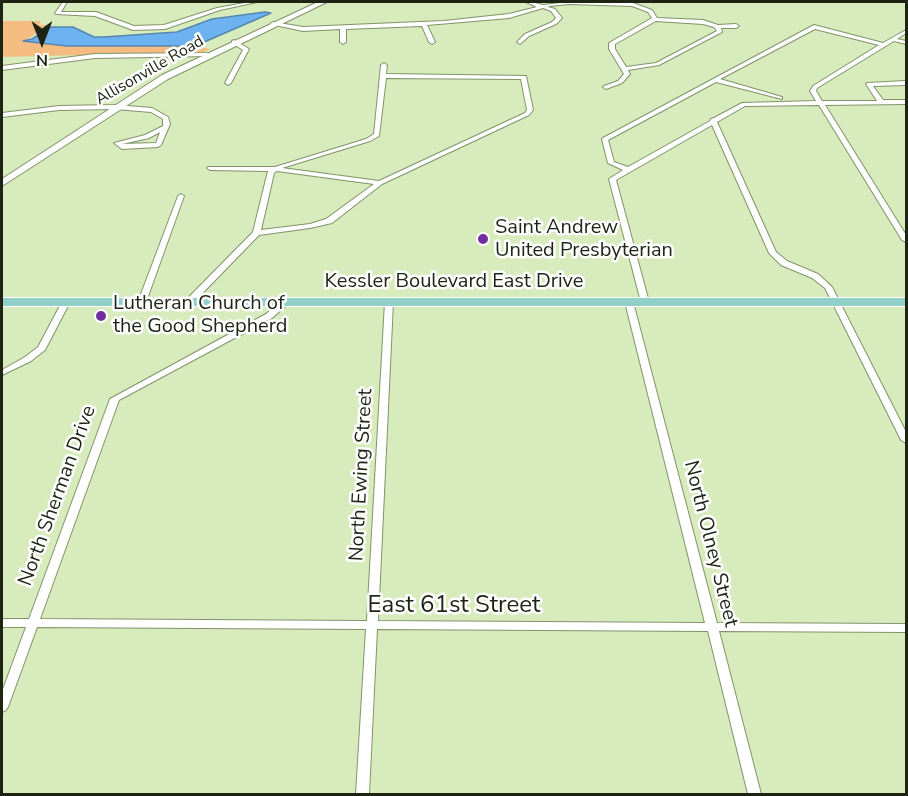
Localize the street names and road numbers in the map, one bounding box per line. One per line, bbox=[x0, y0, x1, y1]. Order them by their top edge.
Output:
street label: Allisonville Road bbox=[93, 32, 207, 110]
street label: Kessler Boulevard East Drive bbox=[325, 270, 583, 294]
street label: North Ewing Street bbox=[345, 388, 379, 562]
street label: North Sherman Drive bbox=[14, 403, 102, 589]
street label: North Olney Street bbox=[678, 459, 742, 629]
street label: East 61st Street bbox=[368, 592, 540, 620]

